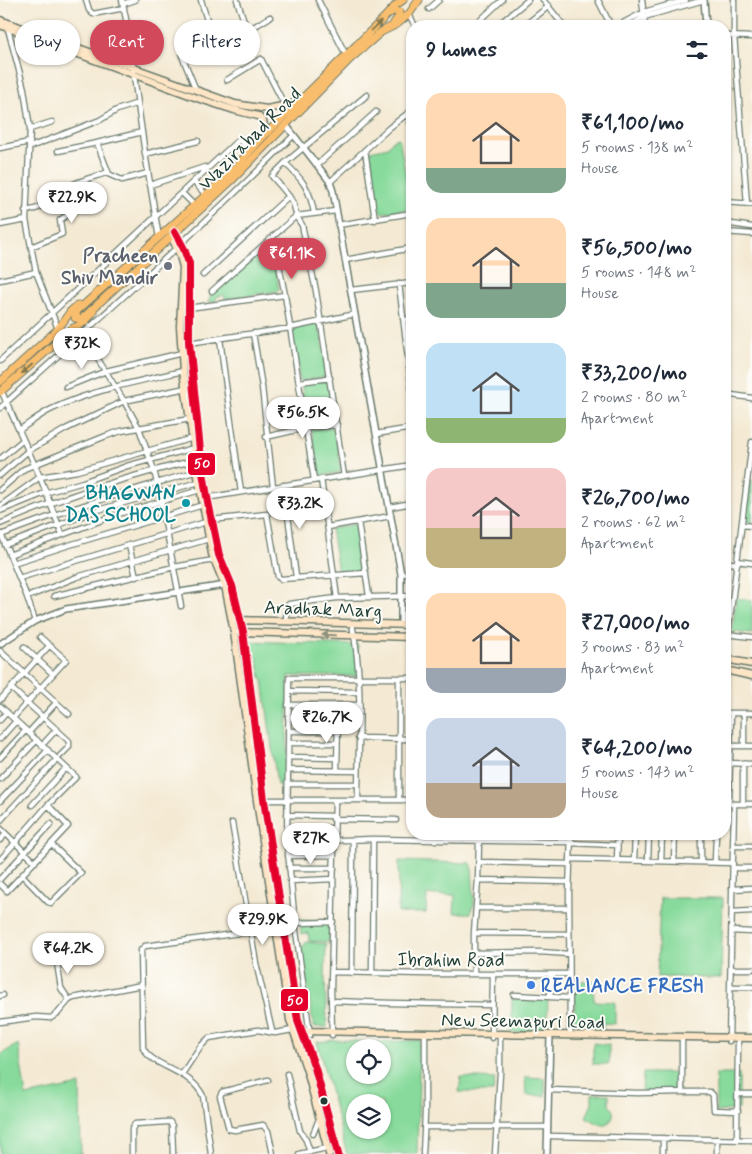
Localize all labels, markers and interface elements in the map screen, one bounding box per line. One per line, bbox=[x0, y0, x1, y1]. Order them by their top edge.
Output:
chip: Buy bbox=[15, 20, 80, 65]
chip: Rent bbox=[90, 20, 164, 65]
chip: Filters bbox=[174, 20, 260, 65]
one-way arrow bbox=[369, 20, 381, 32]
text: 9 homes bbox=[426, 36, 497, 64]
icon: filters bbox=[683, 36, 711, 64]
street label: Wazirabad Road bbox=[193, 82, 307, 196]
text: ₹61,100/mo bbox=[581, 109, 684, 137]
icon: home bbox=[466, 113, 526, 173]
text: 5 rooms · 138 m² bbox=[581, 137, 693, 158]
text: House bbox=[581, 158, 619, 179]
pin: ₹22.9K bbox=[31, 182, 113, 224]
text: ₹22.9K bbox=[48, 187, 96, 208]
text: ₹56,500/mo bbox=[581, 234, 692, 262]
pin: ₹61.1K bbox=[251, 238, 333, 280]
icon: home bbox=[466, 238, 526, 298]
text: ₹61.1K bbox=[269, 243, 315, 264]
place label: Pracheen Shiv Mandir bbox=[61, 244, 158, 291]
marker: Pracheen Shiv Mandir bbox=[162, 260, 174, 272]
text: 5 rooms · 148 m² bbox=[581, 262, 696, 283]
text: House bbox=[581, 283, 619, 304]
pin: ₹32K bbox=[52, 328, 112, 370]
text: ₹32K bbox=[64, 333, 100, 354]
text: ₹33,200/mo bbox=[581, 359, 687, 387]
one-way arrow bbox=[20, 363, 33, 374]
icon: home bbox=[466, 363, 526, 423]
text: 2 rooms · 80 m² bbox=[581, 387, 687, 408]
pin: ₹56.5K bbox=[262, 396, 344, 439]
text: ₹56.5K bbox=[277, 402, 329, 423]
text: Apartment bbox=[581, 408, 654, 429]
line badge: 50 bbox=[187, 452, 216, 476]
text: 50 bbox=[194, 455, 210, 473]
place label: BHAGWAN DAS SCHOOL bbox=[65, 481, 177, 528]
text: ₹26,700/mo bbox=[581, 484, 690, 512]
pin: ₹33.2K bbox=[259, 488, 341, 530]
icon: home bbox=[466, 488, 526, 548]
text: ₹33.2K bbox=[277, 493, 323, 514]
marker: BHAGWAN DAS SCHOOL bbox=[180, 497, 192, 509]
text: 2 rooms · 62 m² bbox=[581, 512, 686, 533]
text: Apartment bbox=[581, 533, 654, 554]
street label: Aradhak Marg bbox=[263, 595, 382, 625]
text: ₹27,000/mo bbox=[581, 609, 690, 637]
icon: home bbox=[466, 613, 526, 673]
one-way arrow bbox=[321, 630, 337, 638]
text: 3 rooms · 83 m² bbox=[581, 637, 684, 658]
text: Apartment bbox=[581, 658, 654, 679]
pin: ₹26.7K bbox=[286, 702, 368, 744]
text: ₹26.7K bbox=[302, 707, 352, 728]
text: ₹64,200/mo bbox=[581, 734, 692, 762]
icon: home bbox=[466, 738, 526, 798]
text: 5 rooms · 143 m² bbox=[581, 762, 694, 783]
text: House bbox=[581, 783, 619, 804]
pin: ₹27K bbox=[281, 822, 341, 865]
text: ₹27K bbox=[293, 828, 329, 849]
pin: ₹29.9K bbox=[222, 904, 304, 946]
text: ₹29.9K bbox=[239, 909, 288, 930]
pin: ₹64.2K bbox=[27, 932, 109, 975]
text: ₹64.2K bbox=[43, 938, 93, 959]
street label: Ibrahim Road bbox=[397, 948, 505, 973]
place label: REALIANCE FRESH bbox=[541, 974, 703, 999]
marker: REALIANCE FRESH bbox=[525, 979, 537, 991]
line badge: 50 bbox=[280, 988, 309, 1012]
text: 50 bbox=[287, 992, 303, 1010]
street label: New Seemapuri Road bbox=[441, 1008, 605, 1035]
map controls bbox=[346, 1039, 391, 1139]
button: locate bbox=[346, 1039, 391, 1084]
button: layers bbox=[346, 1094, 391, 1139]
unlabelled marker bbox=[319, 1096, 329, 1106]

